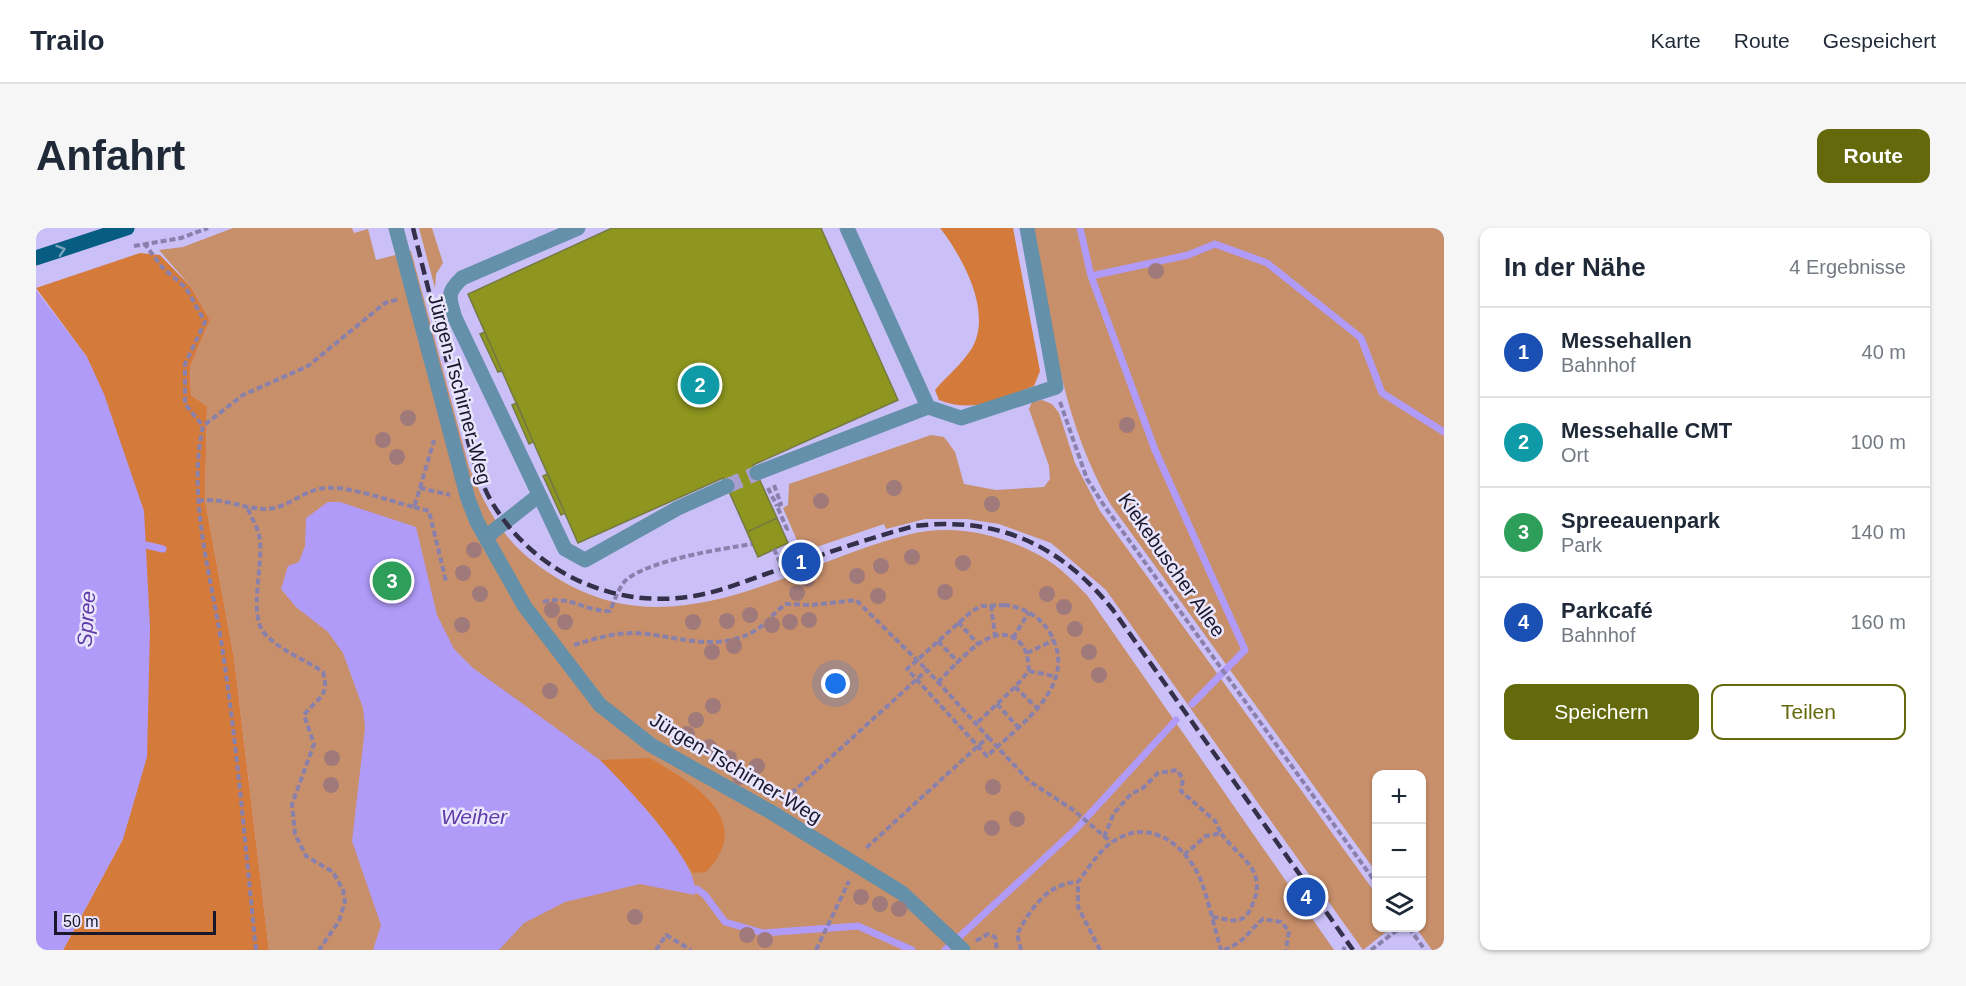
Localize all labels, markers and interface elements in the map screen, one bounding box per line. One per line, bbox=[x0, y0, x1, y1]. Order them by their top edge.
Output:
text: Trailo bbox=[30, 25, 105, 56]
text: Karte bbox=[1651, 29, 1701, 52]
text: Route bbox=[1734, 29, 1790, 52]
text: Gespeichert bbox=[1823, 29, 1936, 52]
button: Route bbox=[1817, 129, 1930, 183]
text: Anfahrt bbox=[36, 132, 185, 179]
one-way arrow bbox=[55, 245, 65, 257]
text: In der Nähe bbox=[1504, 252, 1646, 282]
text: 4 Ergebnisse bbox=[1789, 256, 1906, 278]
street label: Jürgen-Tschirner-Weg bbox=[424, 291, 496, 487]
text: Messehallen bbox=[1561, 328, 1692, 353]
text: 1 bbox=[1518, 341, 1529, 363]
text: 40 m bbox=[1862, 341, 1906, 363]
text: Bahnhof bbox=[1561, 354, 1636, 376]
pin: 2 bbox=[680, 362, 720, 408]
text: Messehalle CMT bbox=[1561, 418, 1732, 443]
text: 2 bbox=[1518, 431, 1529, 453]
text: 100 m bbox=[1850, 431, 1906, 453]
text: Ort bbox=[1561, 444, 1589, 466]
street label: Kiekebuscher Allee bbox=[1114, 489, 1230, 641]
text: Spreeauenpark bbox=[1561, 508, 1720, 533]
text: 3 bbox=[1518, 521, 1529, 543]
text: 140 m bbox=[1850, 521, 1906, 543]
text: Park bbox=[1561, 534, 1602, 556]
pin: 1 bbox=[782, 540, 820, 584]
pin: 3 bbox=[372, 558, 412, 604]
water label: Spree bbox=[73, 590, 99, 648]
text: Parkcafé bbox=[1561, 598, 1653, 623]
text: 4 bbox=[1518, 611, 1529, 633]
text: 160 m bbox=[1850, 611, 1906, 633]
text: Bahnhof bbox=[1561, 624, 1636, 646]
your location bbox=[821, 669, 850, 698]
button: Speichern bbox=[1504, 684, 1699, 740]
button: Teilen bbox=[1711, 684, 1906, 740]
street label: Jürgen-Tschirner-Weg bbox=[646, 708, 826, 828]
map controls bbox=[1372, 770, 1426, 932]
button: + bbox=[1372, 770, 1426, 824]
water label: Weiher bbox=[441, 805, 508, 828]
button: − bbox=[1372, 824, 1426, 878]
pin: 4 bbox=[1286, 874, 1326, 920]
button: layers bbox=[1372, 878, 1426, 932]
scale bar bbox=[54, 908, 216, 936]
text: 50 m bbox=[63, 913, 99, 930]

